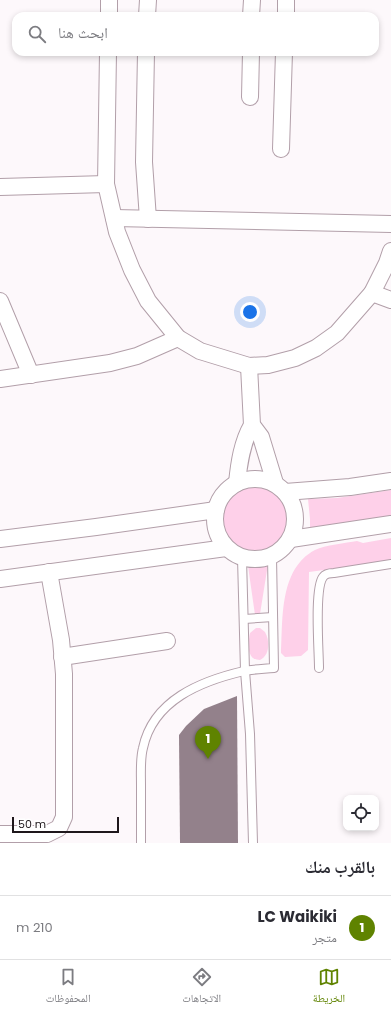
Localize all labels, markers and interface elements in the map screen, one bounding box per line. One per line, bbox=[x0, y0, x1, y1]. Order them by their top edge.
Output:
search box bbox=[12, 12, 379, 56]
text: ابحث هنا bbox=[58, 22, 108, 43]
icon: search bbox=[26, 23, 48, 45]
your location bbox=[240, 302, 260, 322]
pin: 1 bbox=[195, 726, 221, 759]
map controls bbox=[343, 795, 379, 831]
button: locate bbox=[343, 795, 379, 831]
scale bar bbox=[12, 815, 119, 834]
text: 50 m bbox=[18, 816, 46, 832]
text: بالقرب منك bbox=[305, 855, 375, 879]
text: LC Waikiki bbox=[257, 906, 337, 927]
text: 210 m bbox=[16, 918, 53, 937]
text: 1 bbox=[360, 918, 364, 937]
text: متجر bbox=[312, 928, 337, 947]
tab: المحفوظات bbox=[46, 966, 91, 1009]
tab: الاتجاهات bbox=[182, 966, 221, 1009]
tab: الخريطة bbox=[313, 966, 345, 1009]

